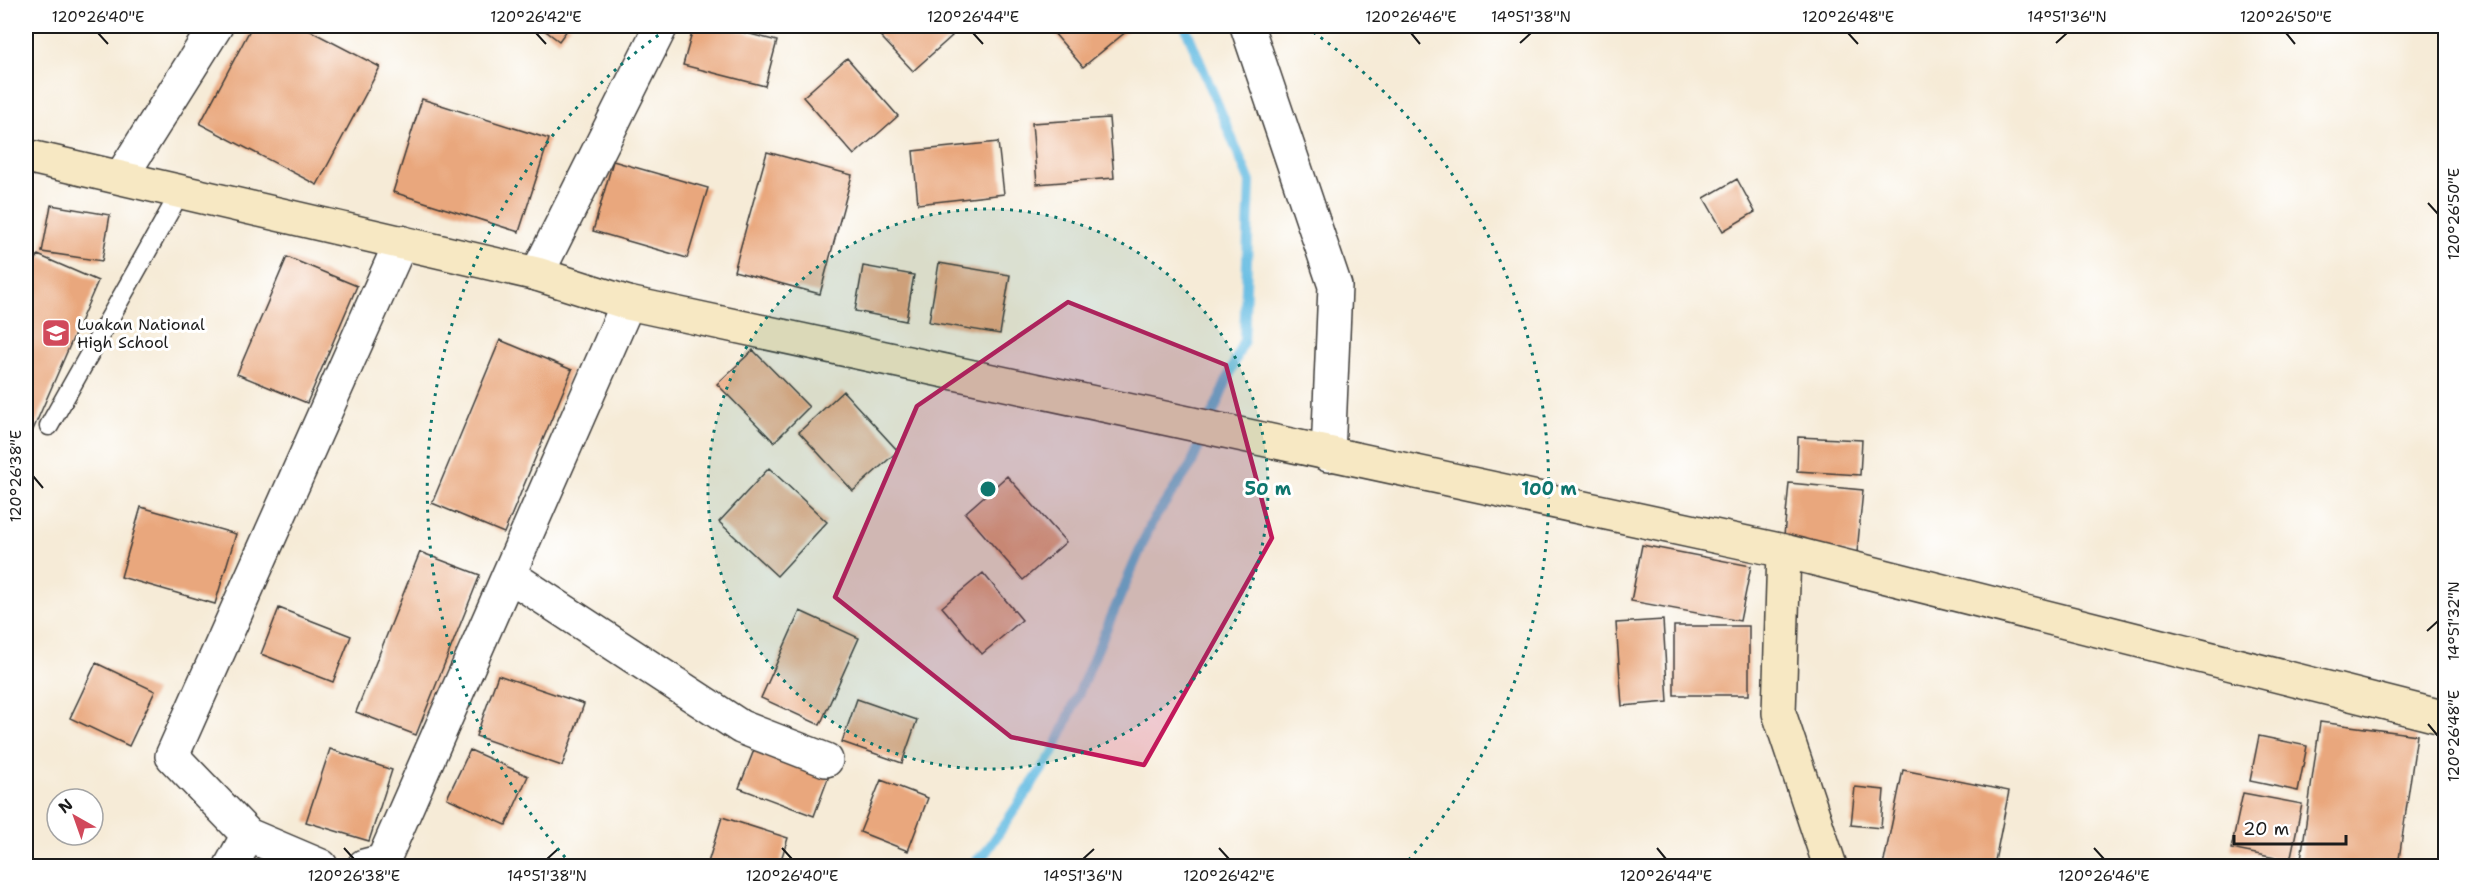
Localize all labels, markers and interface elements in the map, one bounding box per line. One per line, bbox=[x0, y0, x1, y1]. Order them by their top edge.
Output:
text: 120°26'40"E bbox=[52, 7, 144, 27]
text: 120°26'42"E bbox=[490, 7, 582, 27]
text: 120°26'44"E bbox=[927, 7, 1019, 27]
text: 120°26'46"E bbox=[1365, 7, 1457, 27]
text: 14°51'38"N bbox=[1491, 7, 1571, 27]
text: 120°26'48"E bbox=[1802, 7, 1894, 27]
text: 14°51'36"N bbox=[2027, 7, 2107, 27]
text: 120°26'50"E bbox=[2240, 7, 2332, 27]
text: 120°26'50"E bbox=[2444, 168, 2464, 260]
place label: Luakan National High School bbox=[77, 314, 205, 353]
school or university icon: Luakan National High School bbox=[40, 317, 72, 349]
text: 120°26'38"E bbox=[6, 430, 26, 522]
text: 50 m bbox=[1245, 477, 1292, 501]
text: 100 m bbox=[1521, 477, 1577, 501]
centre of rings bbox=[978, 479, 998, 499]
text: 14°51'32"N bbox=[2444, 581, 2464, 661]
text: 120°26'48"E bbox=[2444, 690, 2464, 782]
north arrow bbox=[45, 787, 105, 847]
text: N bbox=[54, 794, 77, 818]
scale bar bbox=[2234, 808, 2346, 846]
text: 20 m bbox=[2243, 817, 2289, 841]
text: 120°26'38"E bbox=[308, 866, 400, 886]
text: 14°51'38"N bbox=[507, 866, 587, 886]
text: 120°26'40"E bbox=[746, 866, 838, 886]
text: 14°51'36"N bbox=[1043, 866, 1123, 886]
text: 120°26'42"E bbox=[1183, 866, 1275, 886]
text: 120°26'44"E bbox=[1620, 866, 1712, 886]
text: 120°26'46"E bbox=[2058, 866, 2150, 886]

